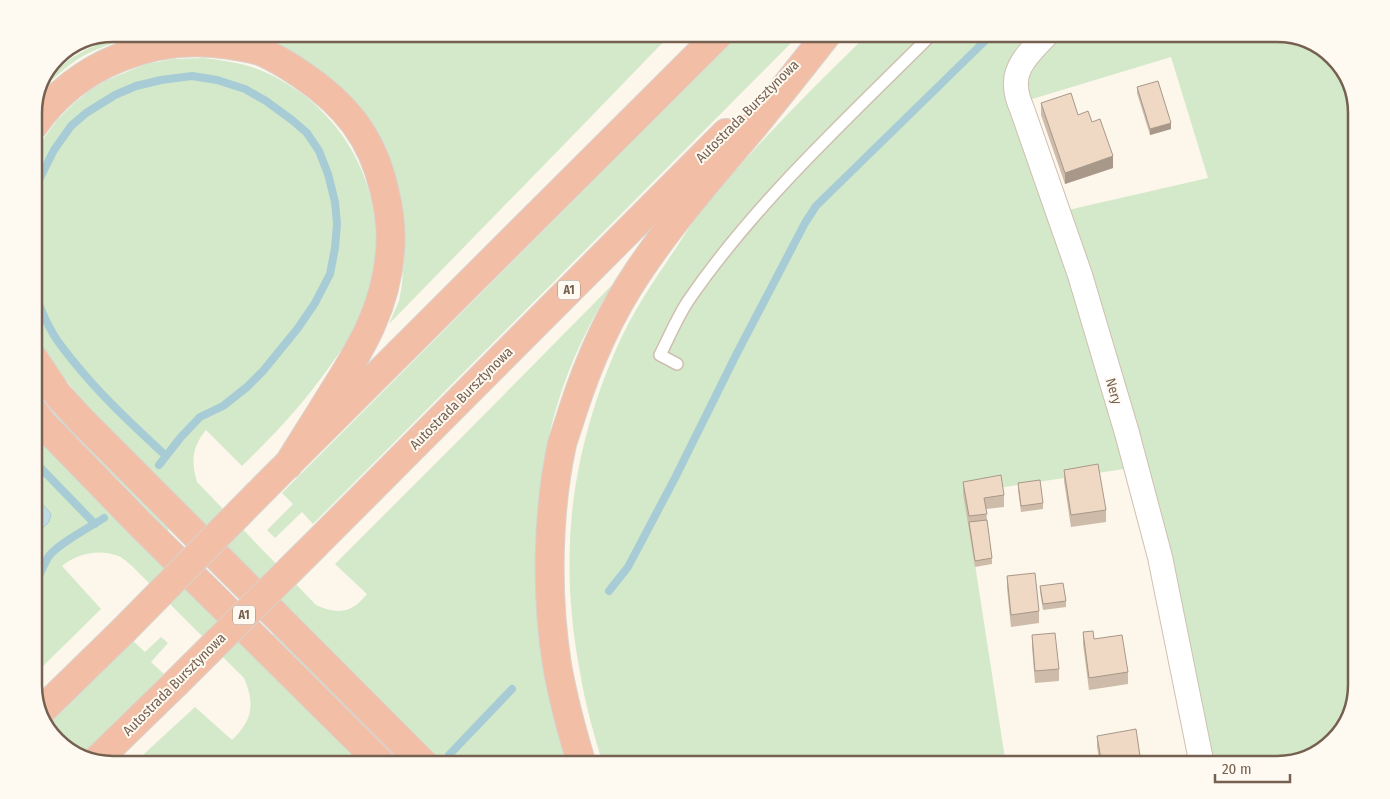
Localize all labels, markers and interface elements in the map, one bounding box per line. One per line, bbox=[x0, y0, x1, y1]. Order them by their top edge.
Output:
street label: Autostrada Bursztynowa bbox=[692, 56, 802, 166]
road number: A1 bbox=[558, 280, 580, 300]
street label: Autostrada Bursztynowa bbox=[406, 343, 516, 453]
street label: Nery bbox=[1102, 376, 1126, 407]
road number: A1 bbox=[233, 606, 255, 624]
street label: Autostrada Bursztynowa bbox=[119, 629, 229, 739]
scale bar bbox=[1215, 752, 1290, 784]
text: 20 m bbox=[1222, 760, 1252, 778]

